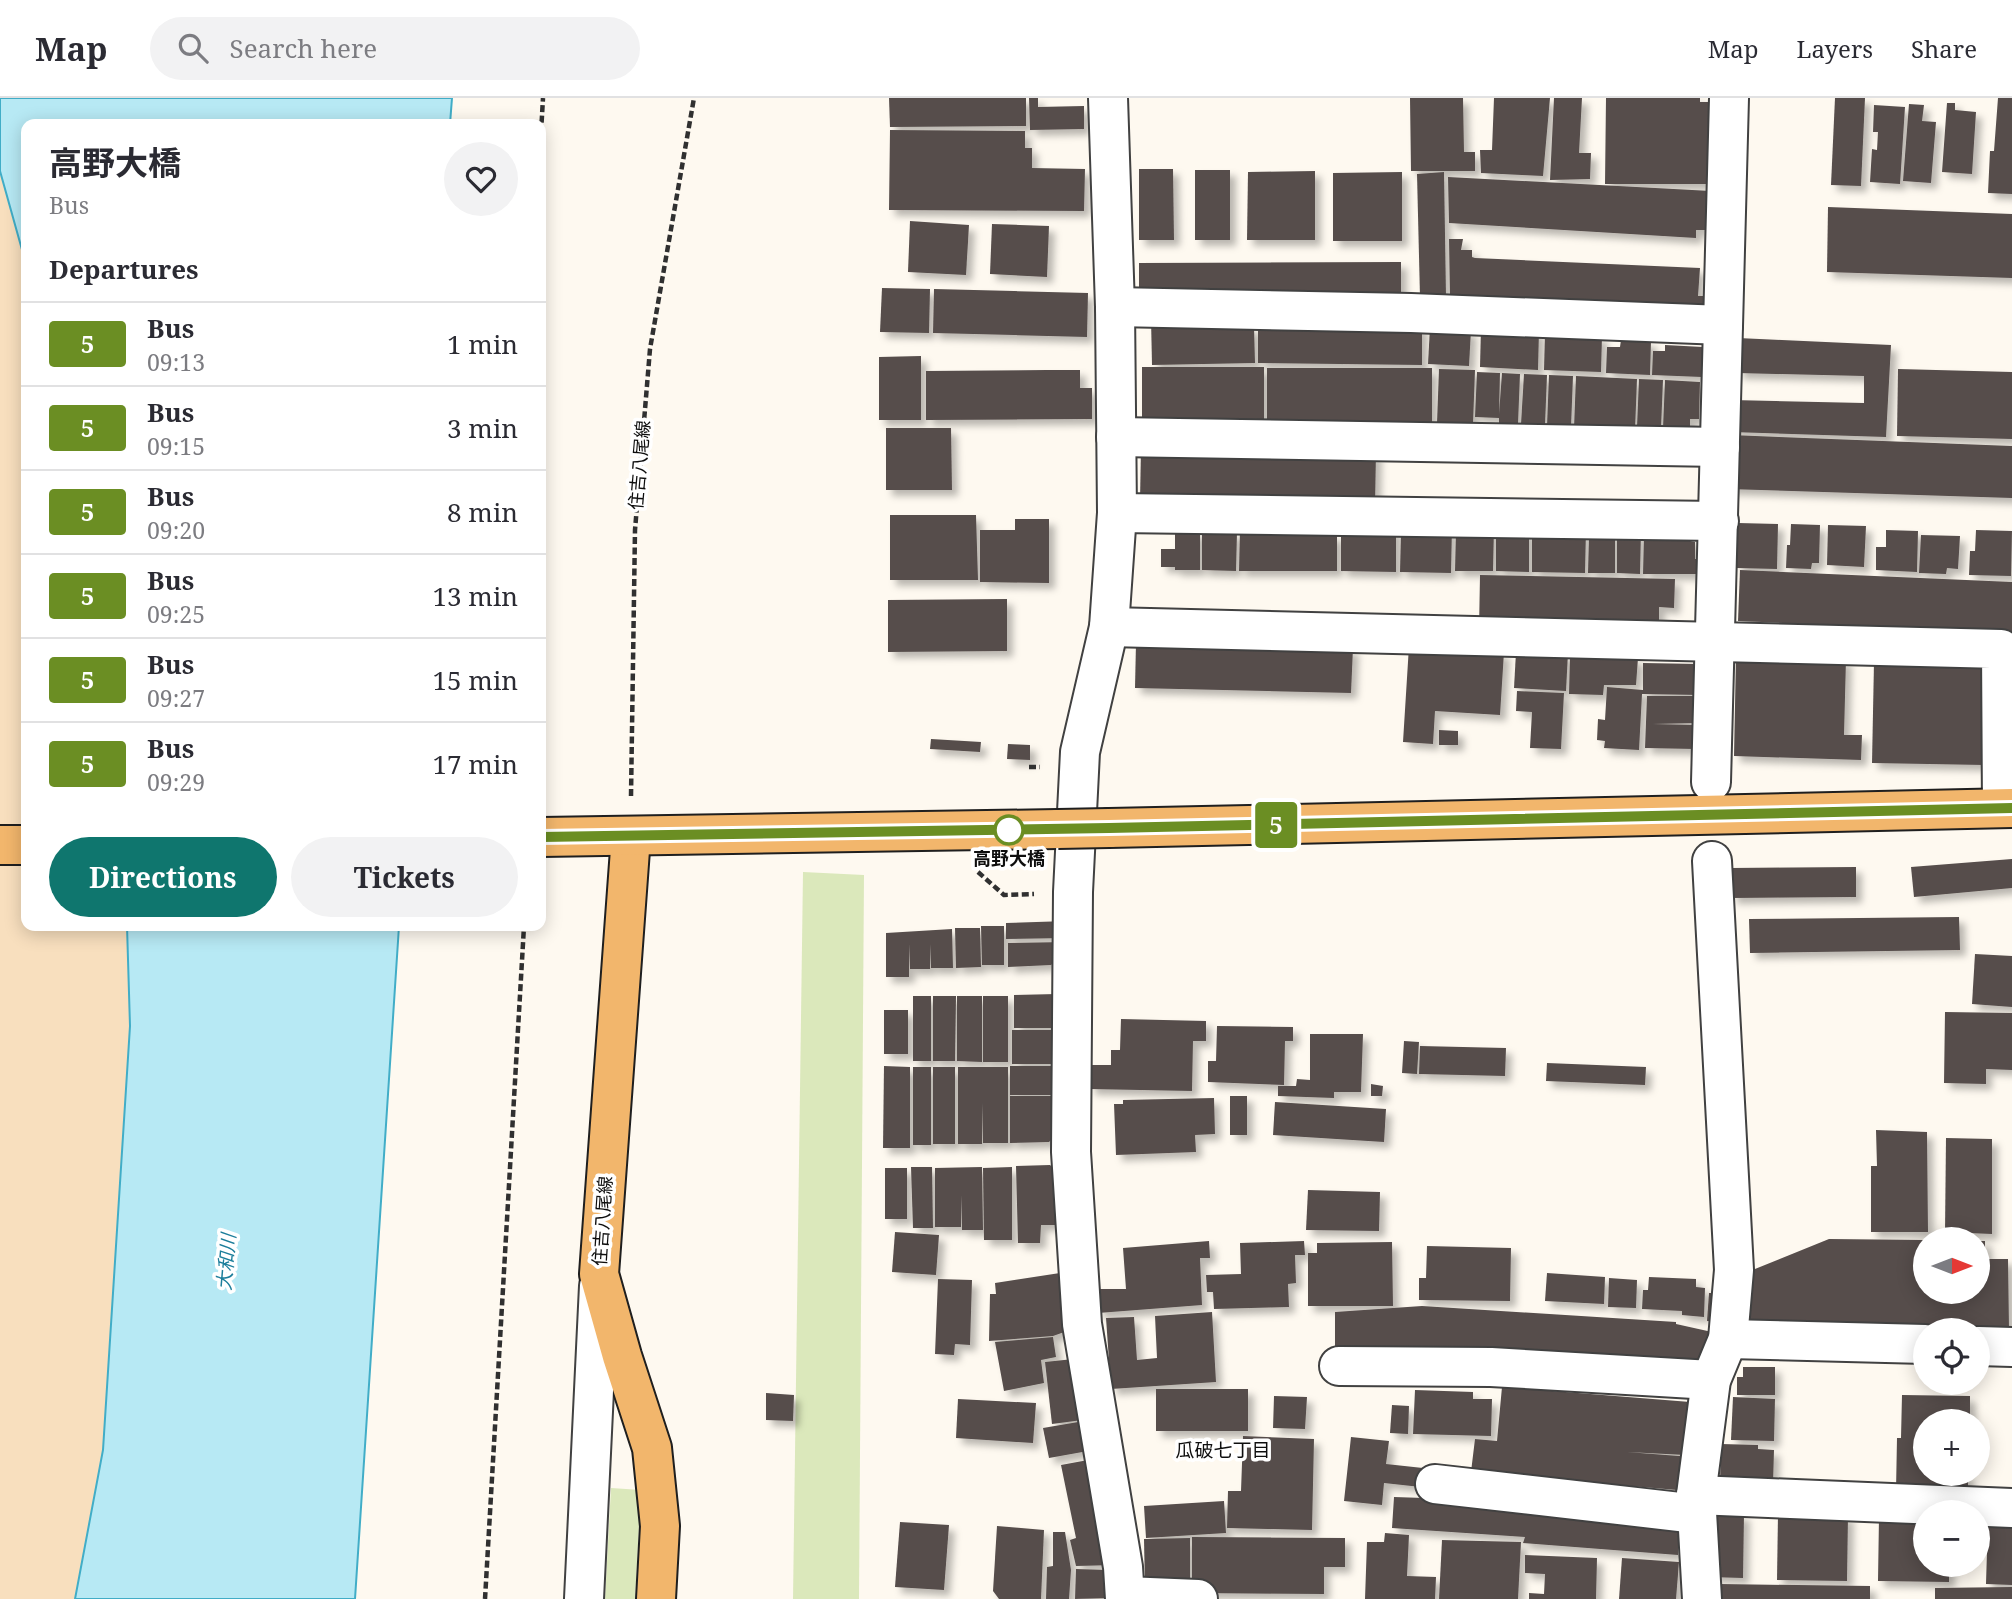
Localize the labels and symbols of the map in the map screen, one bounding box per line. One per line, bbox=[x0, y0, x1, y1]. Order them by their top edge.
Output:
street label: 住吉八尾線 bbox=[623, 419, 655, 511]
line badge: 5 bbox=[1253, 802, 1299, 848]
marker: 高野大橋 bbox=[994, 815, 1024, 845]
place label: 高野大橋 bbox=[973, 846, 1045, 870]
street label: 住吉八尾線 bbox=[587, 1175, 617, 1267]
north arrow bbox=[1913, 1227, 1990, 1304]
water label: 大和川 bbox=[211, 1230, 242, 1292]
district label: 瓜破七丁目 bbox=[1175, 1437, 1271, 1463]

